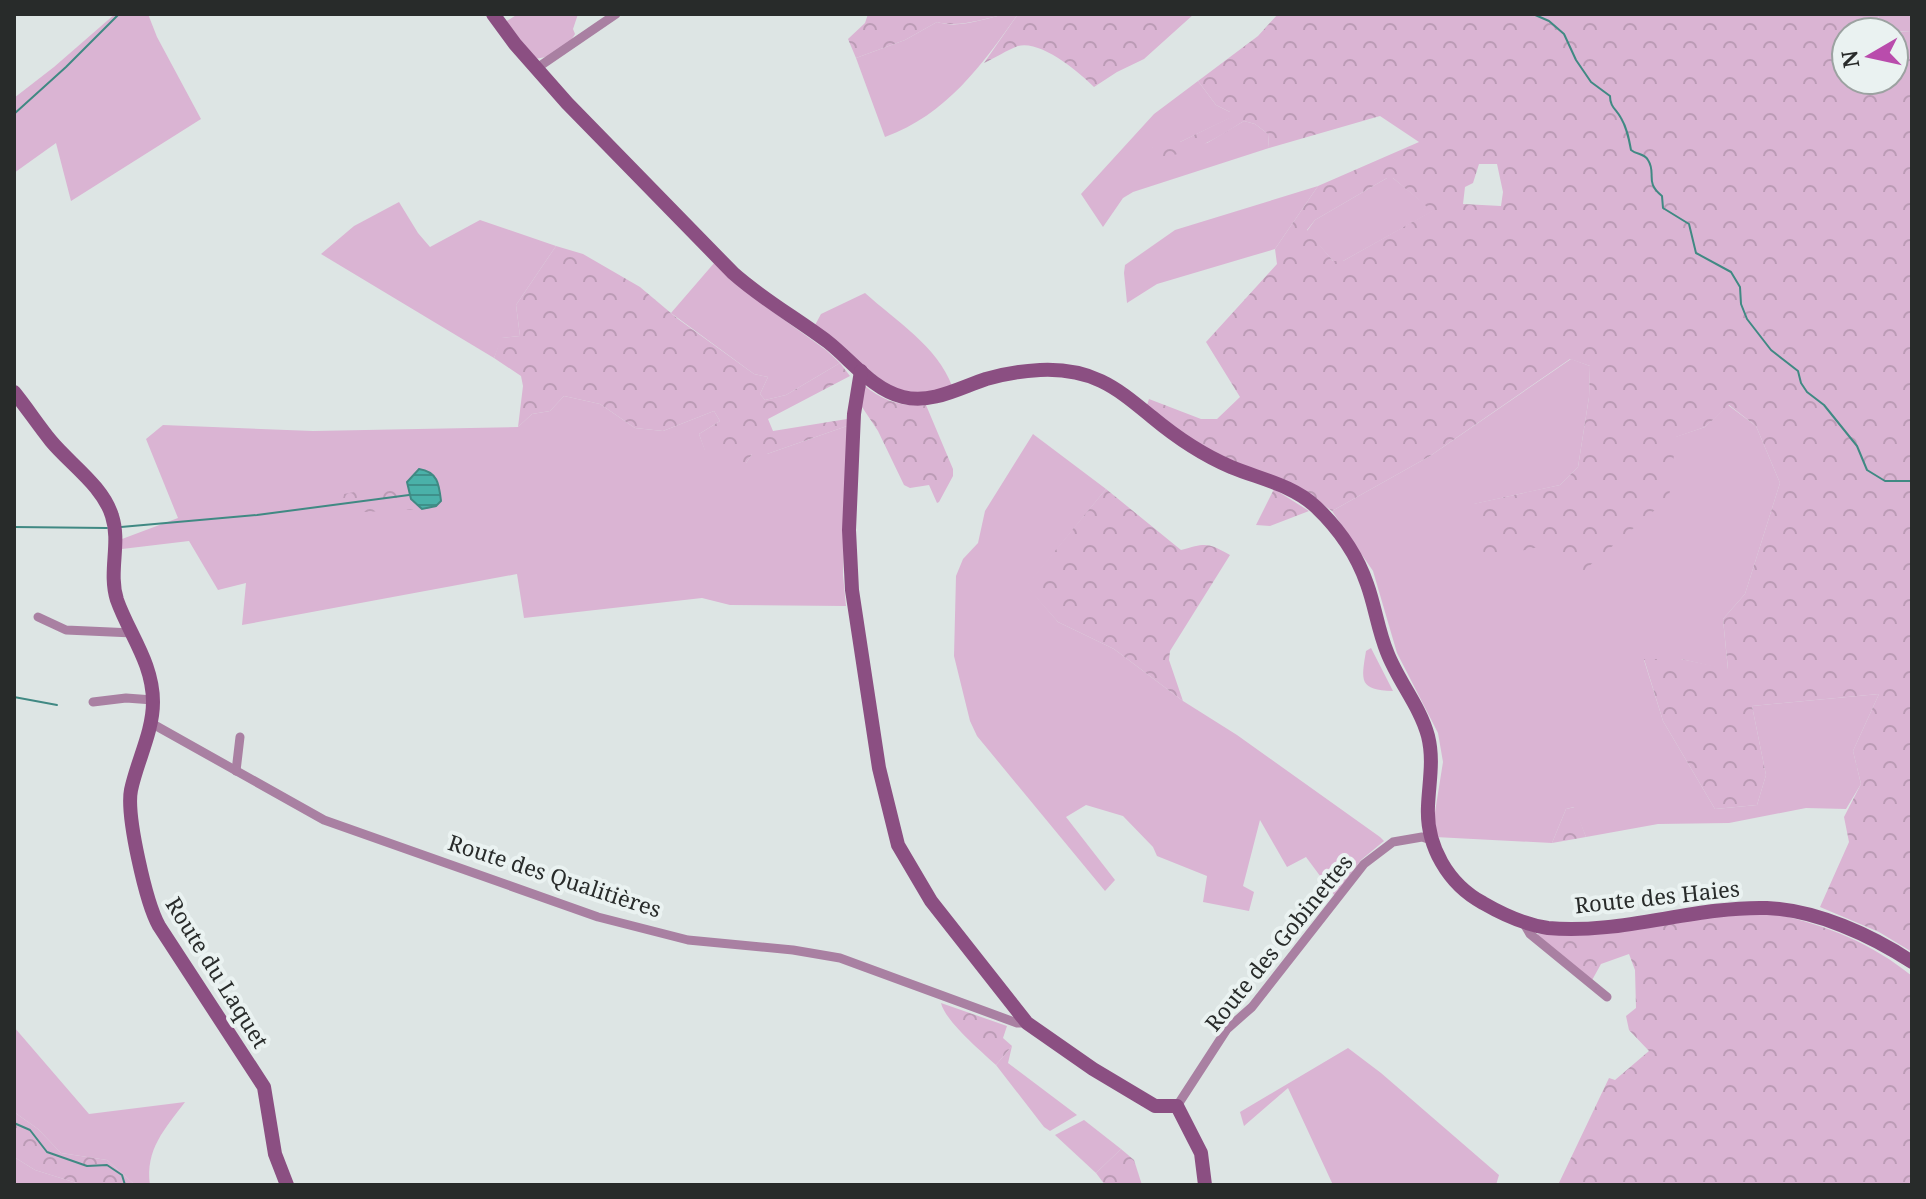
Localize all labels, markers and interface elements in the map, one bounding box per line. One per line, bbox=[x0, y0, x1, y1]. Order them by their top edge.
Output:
north arrow bbox=[1830, 16, 1910, 96]
text: N bbox=[1833, 48, 1865, 70]
street label: Route des Qualitières bbox=[445, 826, 665, 924]
street label: Route des Gobinettes bbox=[1197, 847, 1359, 1037]
street label: Route des Haies bbox=[1573, 872, 1741, 920]
street label: Route du Laquet bbox=[160, 891, 277, 1053]

